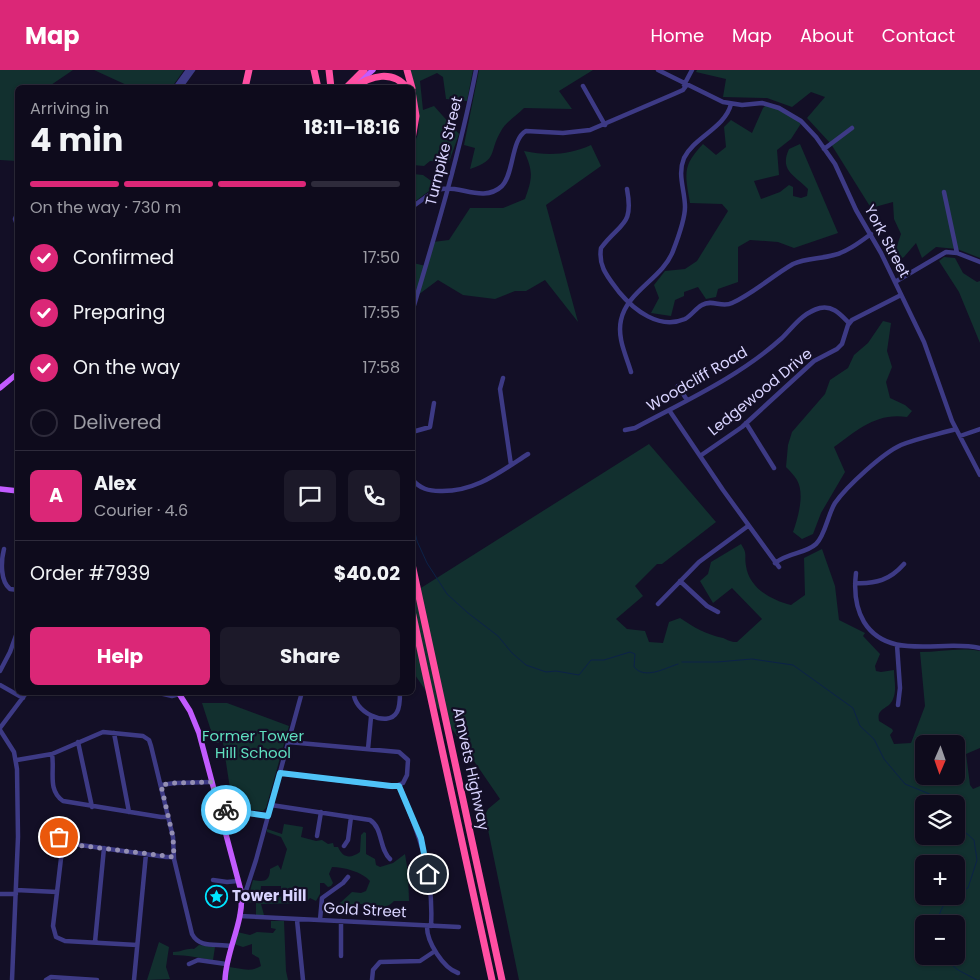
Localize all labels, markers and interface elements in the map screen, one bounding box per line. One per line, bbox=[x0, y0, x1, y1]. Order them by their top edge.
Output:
text: Map bbox=[25, 19, 80, 52]
text: Home bbox=[650, 23, 704, 48]
text: Map bbox=[732, 23, 772, 48]
text: About bbox=[800, 23, 854, 48]
text: Contact bbox=[882, 23, 955, 48]
street label: Turnpike Street bbox=[420, 94, 467, 208]
text: Arriving in bbox=[30, 97, 109, 120]
text: 18:11–18:16 bbox=[304, 114, 400, 141]
text: 4 min bbox=[30, 117, 123, 162]
text: On the way · 730 m bbox=[30, 196, 181, 219]
street label: York Street bbox=[859, 201, 915, 281]
icon: check bbox=[30, 244, 58, 272]
text: Confirmed bbox=[73, 244, 174, 271]
text: 17:50 bbox=[363, 246, 400, 269]
icon: check bbox=[30, 299, 58, 327]
text: Preparing bbox=[73, 299, 165, 326]
text: 17:55 bbox=[363, 301, 400, 324]
street label: Woodcliff Road bbox=[642, 341, 751, 416]
street label: Ledgewood Drive bbox=[703, 343, 816, 440]
icon: check bbox=[30, 354, 58, 382]
text: On the way bbox=[73, 354, 180, 381]
text: 17:58 bbox=[363, 356, 400, 379]
text: Delivered bbox=[73, 409, 162, 436]
text: Alex bbox=[94, 470, 136, 497]
button: chat bbox=[284, 470, 336, 522]
button: phone bbox=[348, 470, 400, 522]
text: A bbox=[49, 482, 63, 509]
text: Courier · 4.6 bbox=[94, 499, 188, 522]
text: Order #7939 bbox=[30, 560, 150, 587]
text: $40.02 bbox=[334, 560, 400, 587]
button: Help bbox=[30, 627, 210, 685]
button: Share bbox=[220, 627, 400, 685]
street label: Amvets Highway bbox=[448, 705, 495, 833]
park label: Former Tower Hill School bbox=[202, 725, 304, 763]
north arrow bbox=[915, 735, 965, 785]
map controls bbox=[915, 735, 965, 965]
courier bbox=[201, 785, 251, 835]
button: layers bbox=[915, 795, 965, 845]
icon: bike bbox=[212, 796, 240, 824]
pin bbox=[38, 816, 80, 858]
icon: bag bbox=[45, 823, 73, 851]
pin bbox=[407, 853, 449, 895]
button: + bbox=[915, 855, 965, 905]
icon: home bbox=[414, 860, 442, 888]
place icon: Tower Hill bbox=[204, 884, 228, 908]
place label: Tower Hill bbox=[232, 885, 307, 906]
street label: Gold Street bbox=[323, 897, 407, 922]
button: − bbox=[915, 915, 965, 965]

